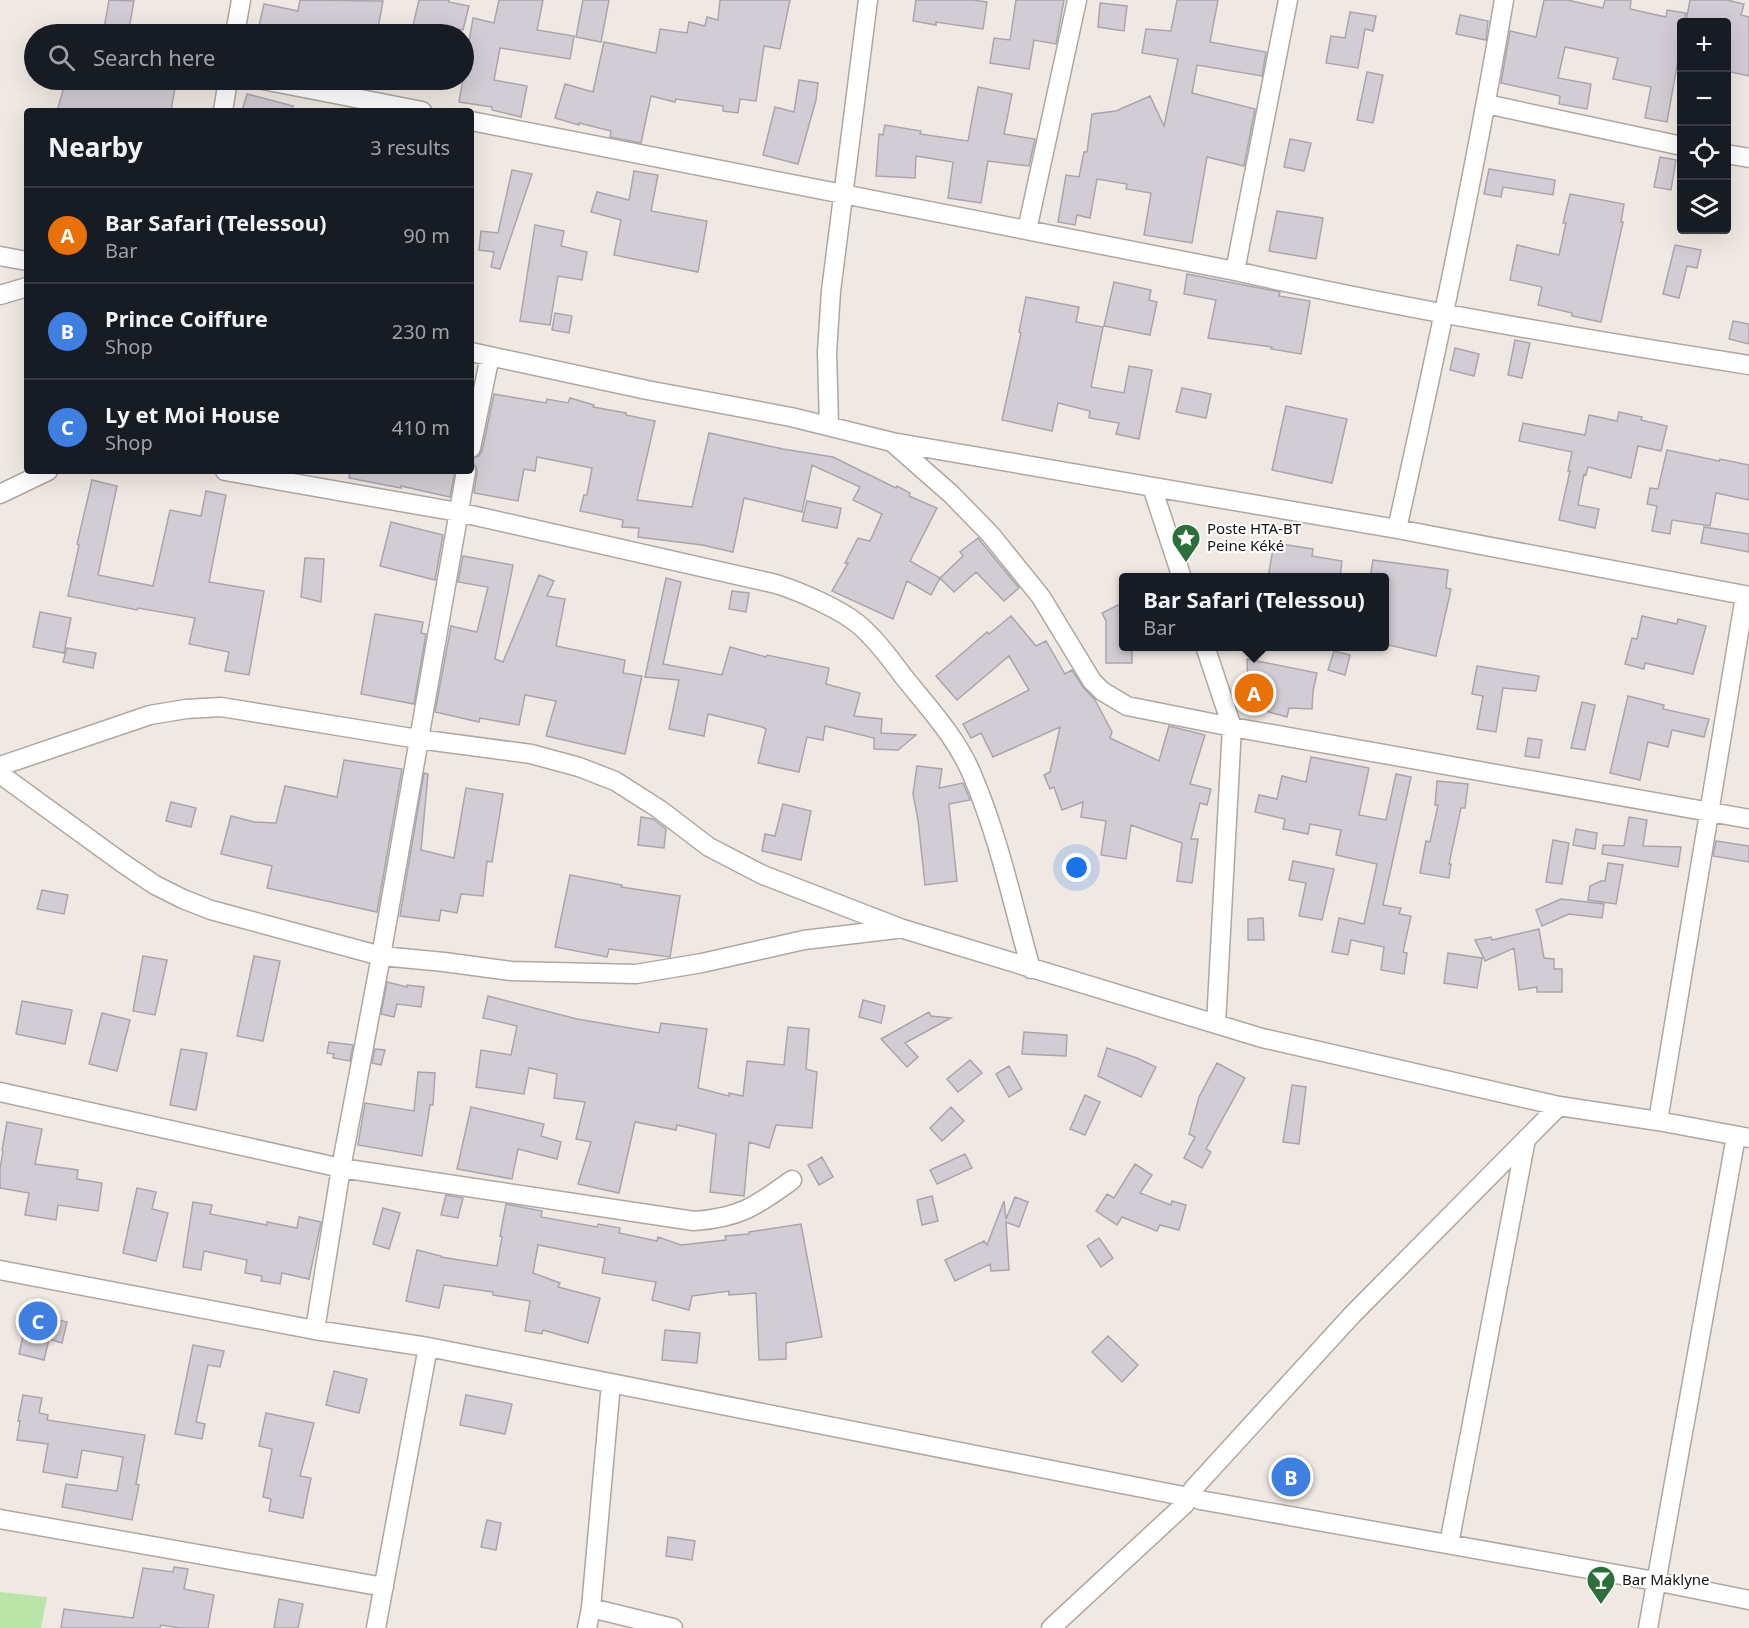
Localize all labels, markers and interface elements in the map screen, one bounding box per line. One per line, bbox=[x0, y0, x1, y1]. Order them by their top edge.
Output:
map controls bbox=[1677, 18, 1731, 234]
button: + bbox=[1677, 18, 1731, 72]
search box bbox=[24, 24, 474, 90]
icon: search bbox=[45, 41, 78, 74]
text: Search here bbox=[93, 42, 215, 72]
button: − bbox=[1677, 72, 1731, 126]
button: locate bbox=[1677, 126, 1731, 180]
text: Nearby bbox=[48, 129, 143, 165]
text: 3 results bbox=[370, 134, 450, 161]
button: layers bbox=[1677, 180, 1731, 234]
text: Bar Safari (Telessou) bbox=[105, 207, 327, 237]
text: A bbox=[61, 222, 74, 249]
text: 90 m bbox=[403, 222, 450, 249]
text: Bar bbox=[105, 237, 137, 264]
text: Prince Coiffure bbox=[105, 303, 268, 333]
text: B bbox=[61, 318, 74, 345]
text: 230 m bbox=[392, 318, 450, 345]
text: Shop bbox=[105, 333, 153, 360]
text: Ly et Moi House bbox=[105, 399, 280, 429]
text: C bbox=[61, 414, 74, 441]
text: 410 m bbox=[392, 414, 450, 441]
text: Shop bbox=[105, 429, 153, 456]
place label: Poste HTA-BT Peine Kéké bbox=[1207, 518, 1302, 555]
place icon: Poste HTA-BT Peine Kéké bbox=[1170, 522, 1202, 564]
popup bbox=[1119, 573, 1389, 651]
text: Bar Safari (Telessou) bbox=[1143, 584, 1365, 614]
text: Bar bbox=[1143, 614, 1176, 641]
pin: A bbox=[1234, 670, 1274, 716]
your location bbox=[1062, 853, 1091, 882]
pin: C bbox=[18, 1298, 57, 1344]
pin: B bbox=[1272, 1454, 1310, 1500]
bar icon: Bar Maklyne bbox=[1585, 1564, 1617, 1606]
place label: Bar Maklyne bbox=[1622, 1569, 1710, 1589]

